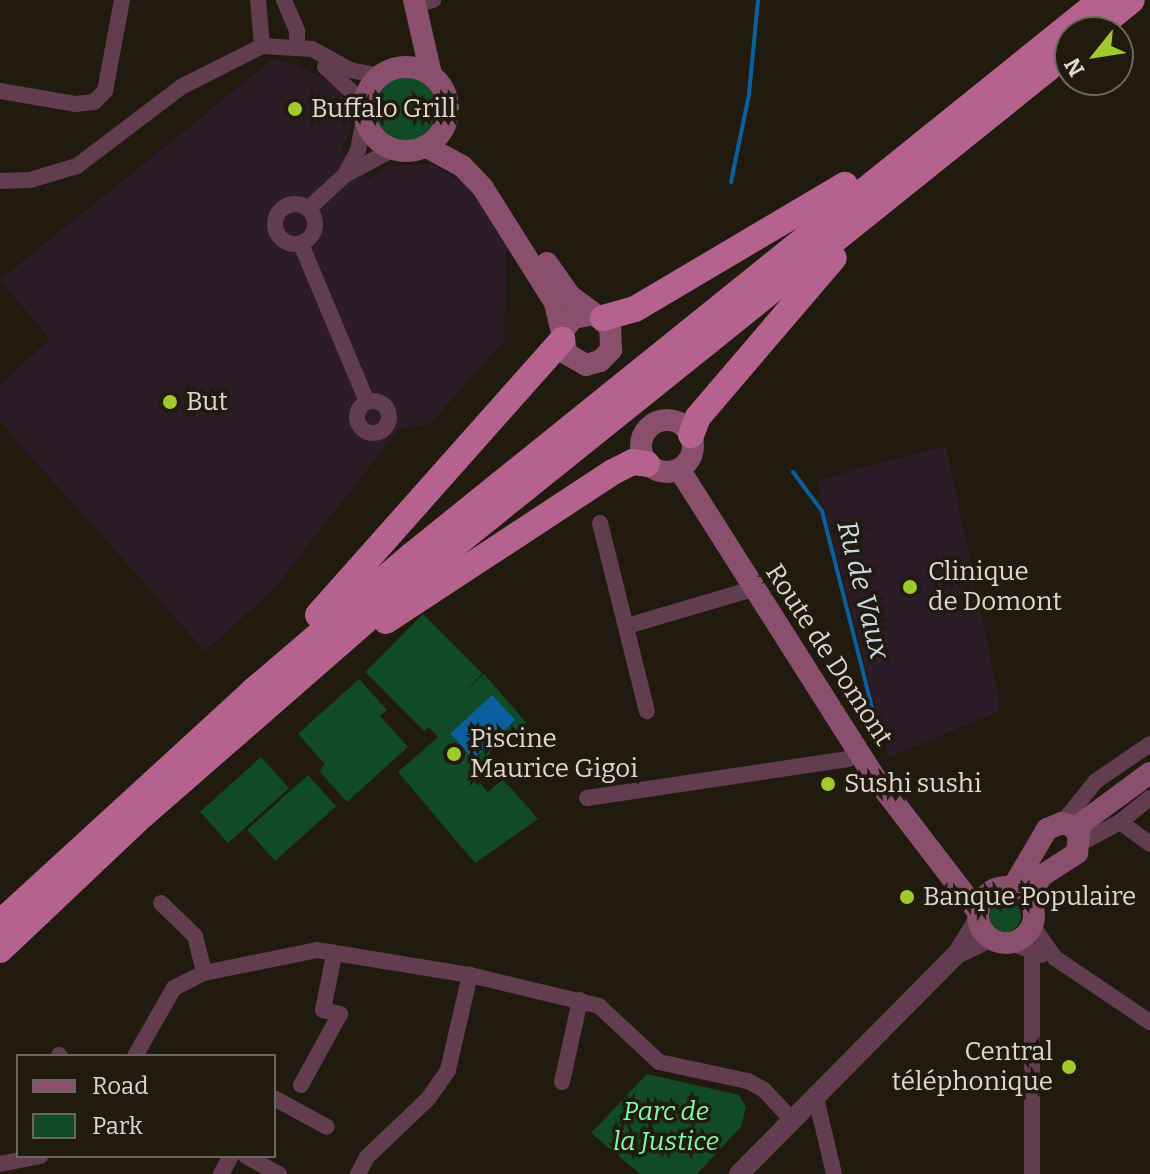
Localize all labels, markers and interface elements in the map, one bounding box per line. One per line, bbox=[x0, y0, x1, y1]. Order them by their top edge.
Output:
north arrow bbox=[1054, 16, 1134, 96]
text: N bbox=[1059, 53, 1090, 81]
place label: Buffalo Grill bbox=[311, 93, 456, 125]
marker: Buffalo Grill bbox=[286, 100, 304, 118]
place label: But bbox=[186, 386, 228, 418]
marker: But bbox=[161, 393, 179, 411]
water label: Ru de Vaux bbox=[830, 517, 896, 663]
place label: Clinique de Domont bbox=[928, 556, 1062, 618]
street label: Route de Domont bbox=[759, 558, 899, 752]
marker: Clinique de Domont bbox=[899, 576, 921, 598]
place label: Piscine Maurice Gigoi bbox=[470, 723, 638, 784]
marker: Piscine Maurice Gigoi bbox=[445, 745, 463, 763]
place label: Sushi sushi bbox=[844, 768, 982, 800]
marker: Sushi sushi bbox=[819, 775, 837, 793]
place label: Banque Populaire bbox=[923, 881, 1136, 913]
marker: Banque Populaire bbox=[898, 888, 916, 906]
place label: Central téléphonique bbox=[892, 1036, 1053, 1098]
legend bbox=[16, 1054, 276, 1158]
marker: Central téléphonique bbox=[1060, 1058, 1078, 1076]
text: Road bbox=[92, 1072, 148, 1100]
park label: Parc de la Justice bbox=[613, 1096, 719, 1158]
text: Park bbox=[92, 1112, 143, 1140]

